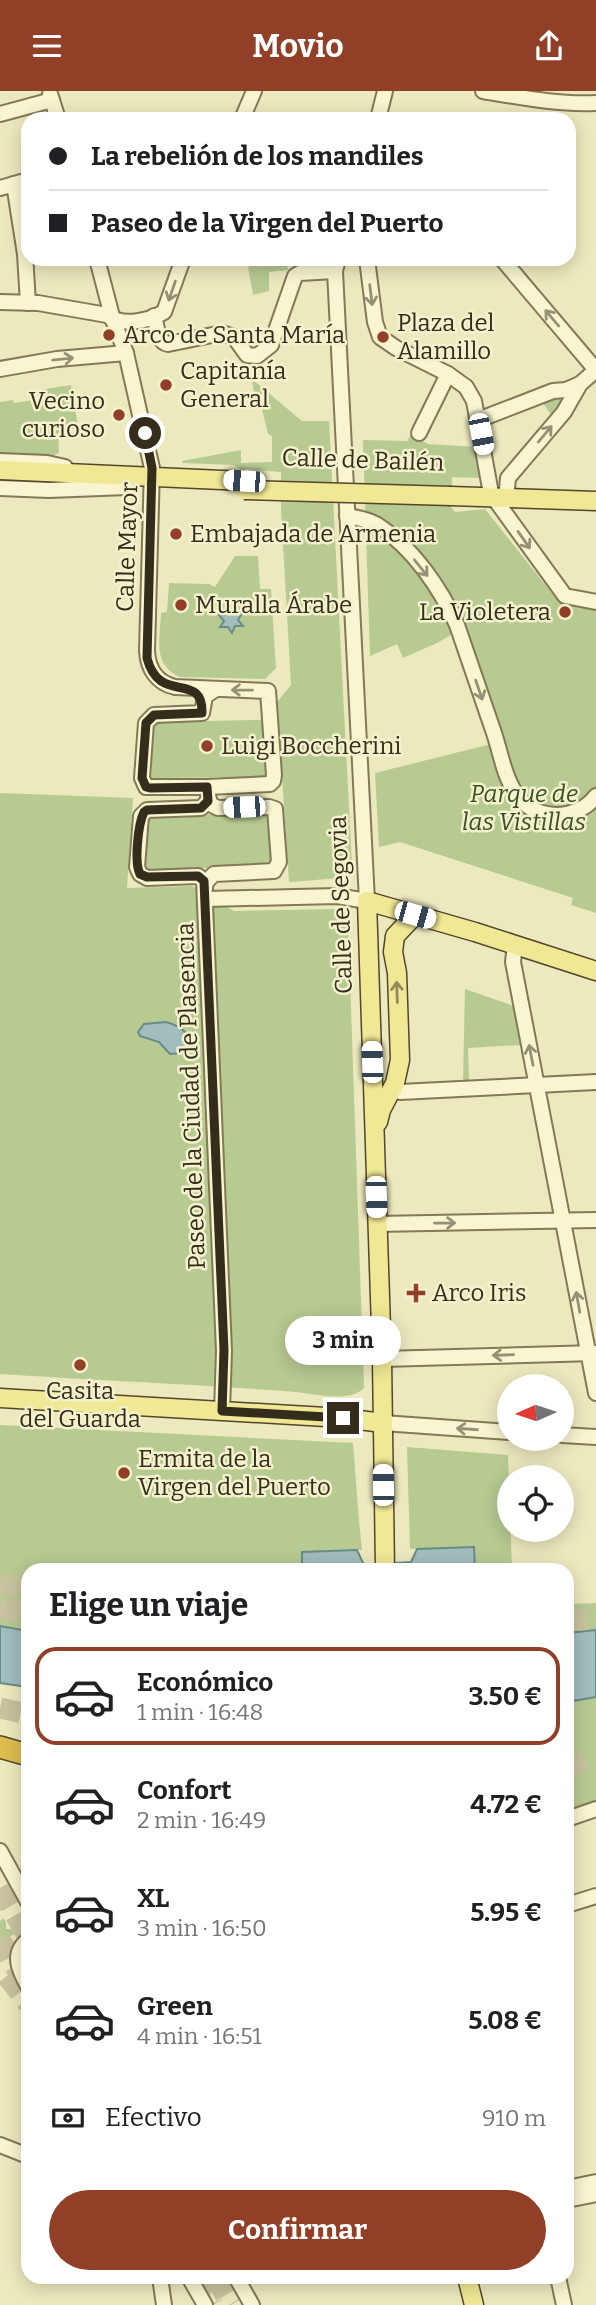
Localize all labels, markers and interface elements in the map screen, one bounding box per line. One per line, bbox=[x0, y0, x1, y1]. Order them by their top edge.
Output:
icon: menu bbox=[28, 27, 66, 65]
text: Movio bbox=[252, 27, 344, 65]
icon: share bbox=[530, 27, 568, 65]
text: La rebelión de los mandiles bbox=[91, 141, 423, 172]
text: Paseo de la Virgen del Puerto bbox=[91, 208, 444, 239]
one-way arrow bbox=[165, 279, 177, 301]
one-way arrow bbox=[365, 284, 378, 306]
place label: Plaza del Alamillo bbox=[397, 309, 495, 365]
one-way arrow bbox=[544, 309, 560, 327]
place label: Arco de Santa María bbox=[123, 321, 345, 349]
marker: Arco de Santa María bbox=[101, 327, 117, 343]
marker: Plaza del Alamillo bbox=[375, 329, 391, 345]
one-way arrow bbox=[51, 352, 73, 365]
place label: Capitanía General bbox=[180, 357, 286, 413]
marker: Capitanía General bbox=[158, 377, 174, 393]
place label: Vecino curioso bbox=[22, 387, 105, 443]
marker: Vecino curioso bbox=[111, 407, 127, 423]
car bbox=[467, 411, 496, 457]
route start bbox=[129, 417, 161, 449]
one-way arrow bbox=[537, 426, 553, 444]
street label: Calle de Bailén bbox=[281, 443, 445, 477]
car bbox=[223, 469, 266, 493]
street label: Calle Mayor bbox=[111, 481, 143, 612]
place label: Embajada de Armenia bbox=[190, 520, 436, 548]
marker: Embajada de Armenia bbox=[168, 526, 184, 542]
one-way arrow bbox=[517, 530, 531, 549]
one-way arrow bbox=[413, 558, 429, 576]
place label: Muralla Árabe bbox=[195, 590, 352, 619]
marker: Muralla Árabe bbox=[173, 597, 189, 613]
place label: La Violetera bbox=[419, 598, 551, 626]
marker: La Violetera bbox=[557, 604, 573, 620]
one-way arrow bbox=[473, 679, 486, 701]
one-way arrow bbox=[231, 683, 254, 697]
place label: Luigi Boccherini bbox=[221, 732, 402, 760]
marker: Luigi Boccherini bbox=[199, 738, 215, 754]
park label: Parque de las Vistillas bbox=[462, 780, 586, 836]
car bbox=[223, 796, 266, 818]
street label: Calle de Segovia bbox=[324, 816, 358, 994]
car bbox=[392, 899, 439, 931]
street label: Paseo de la Ciudad de Plasencia bbox=[171, 922, 211, 1270]
one-way arrow bbox=[391, 981, 404, 1004]
car bbox=[361, 1041, 384, 1083]
one-way arrow bbox=[523, 1044, 537, 1067]
car bbox=[365, 1176, 388, 1218]
one-way arrow bbox=[433, 1216, 456, 1230]
place label: Arco Iris bbox=[432, 1279, 526, 1307]
marker: Arco Iris bbox=[406, 1283, 426, 1303]
one-way arrow bbox=[571, 1291, 584, 1314]
callout: 3 min bbox=[285, 1317, 401, 1365]
text: 3 min bbox=[312, 1326, 374, 1354]
one-way arrow bbox=[492, 1349, 515, 1362]
marker: Casita del Guarda bbox=[72, 1357, 88, 1373]
north arrow bbox=[497, 1374, 574, 1451]
map controls bbox=[497, 1374, 574, 1542]
place label: Casita del Guarda bbox=[19, 1377, 141, 1433]
route end bbox=[327, 1402, 359, 1434]
one-way arrow bbox=[457, 1422, 479, 1435]
place label: Ermita de la Virgen del Puerto bbox=[138, 1445, 331, 1501]
car bbox=[373, 1464, 394, 1506]
marker: Ermita de la Virgen del Puerto bbox=[116, 1465, 132, 1481]
button: locate bbox=[497, 1465, 574, 1542]
text: Elige un viaje bbox=[49, 1586, 248, 1624]
icon: car bbox=[53, 1665, 116, 1728]
text: Económico bbox=[137, 1667, 273, 1698]
text: 3.50 € bbox=[468, 1681, 542, 1712]
text: 1 min · 16:48 bbox=[137, 1698, 263, 1726]
icon: car bbox=[53, 1773, 116, 1836]
text: Confort bbox=[137, 1775, 232, 1806]
text: 4.72 € bbox=[470, 1789, 542, 1820]
text: 2 min · 16:49 bbox=[137, 1806, 266, 1834]
icon: car bbox=[53, 1881, 116, 1944]
text: XL bbox=[137, 1883, 169, 1914]
text: 5.95 € bbox=[470, 1897, 542, 1928]
text: 3 min · 16:50 bbox=[137, 1914, 267, 1942]
icon: car bbox=[53, 1989, 116, 2052]
text: Green bbox=[137, 1991, 213, 2022]
text: 5.08 € bbox=[468, 2005, 542, 2036]
text: 4 min · 16:51 bbox=[137, 2022, 261, 2050]
icon: cash bbox=[49, 2099, 87, 2137]
text: Efectivo bbox=[105, 2102, 202, 2133]
text: 910 m bbox=[482, 2104, 546, 2132]
button: Confirmar bbox=[49, 2190, 546, 2270]

